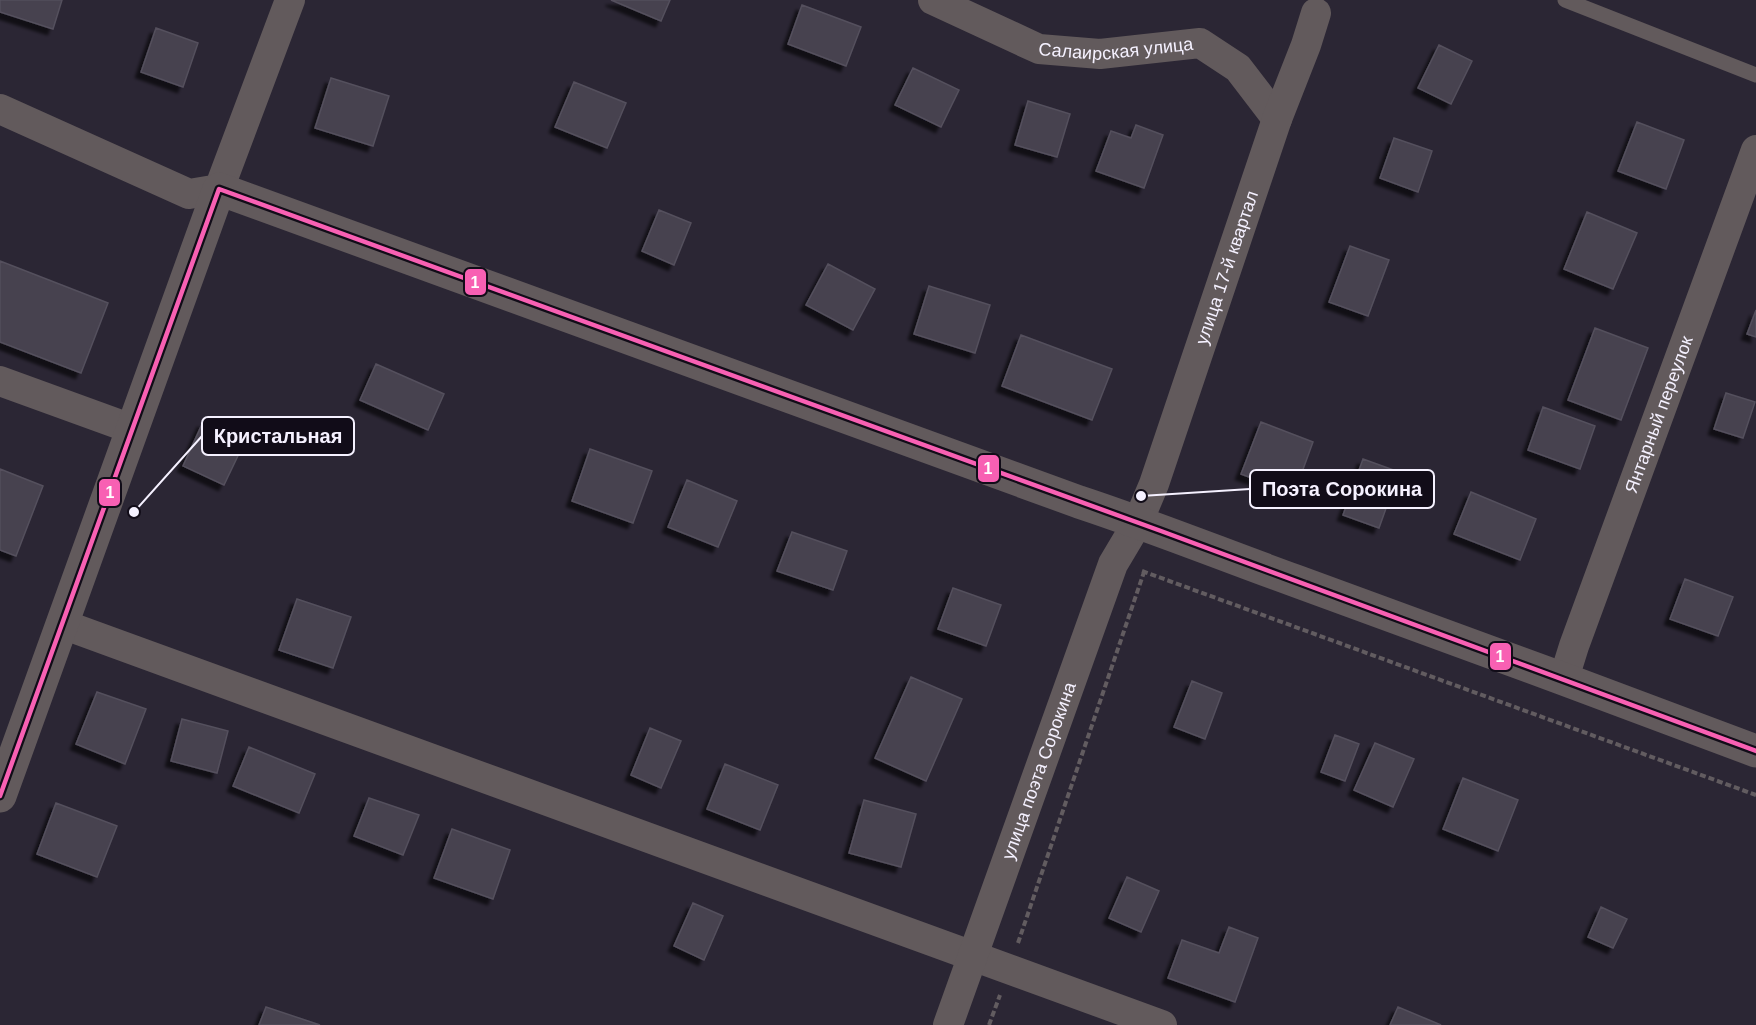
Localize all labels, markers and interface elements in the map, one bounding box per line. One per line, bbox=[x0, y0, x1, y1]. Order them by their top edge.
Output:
street label: Салаирская улица bbox=[1038, 34, 1195, 64]
street label: улица 17-й квартал bbox=[1192, 188, 1262, 347]
line badge: 1 bbox=[464, 268, 487, 296]
text: 1 bbox=[471, 274, 480, 291]
street label: Янтарный переулок bbox=[1621, 333, 1697, 496]
callout: Кристальная bbox=[202, 417, 354, 455]
text: Кристальная bbox=[214, 425, 342, 447]
line badge: 1 bbox=[977, 454, 1000, 483]
text: 1 bbox=[984, 460, 993, 477]
callout: Поэта Сорокина bbox=[1250, 470, 1434, 508]
line badge: 1 bbox=[98, 478, 121, 507]
text: Поэта Сорокина bbox=[1262, 478, 1423, 500]
text: 1 bbox=[106, 484, 115, 501]
line badge: 1 bbox=[1489, 642, 1512, 671]
text: 1 bbox=[1496, 648, 1505, 665]
street label: улица поэта Сорокина bbox=[998, 678, 1080, 862]

